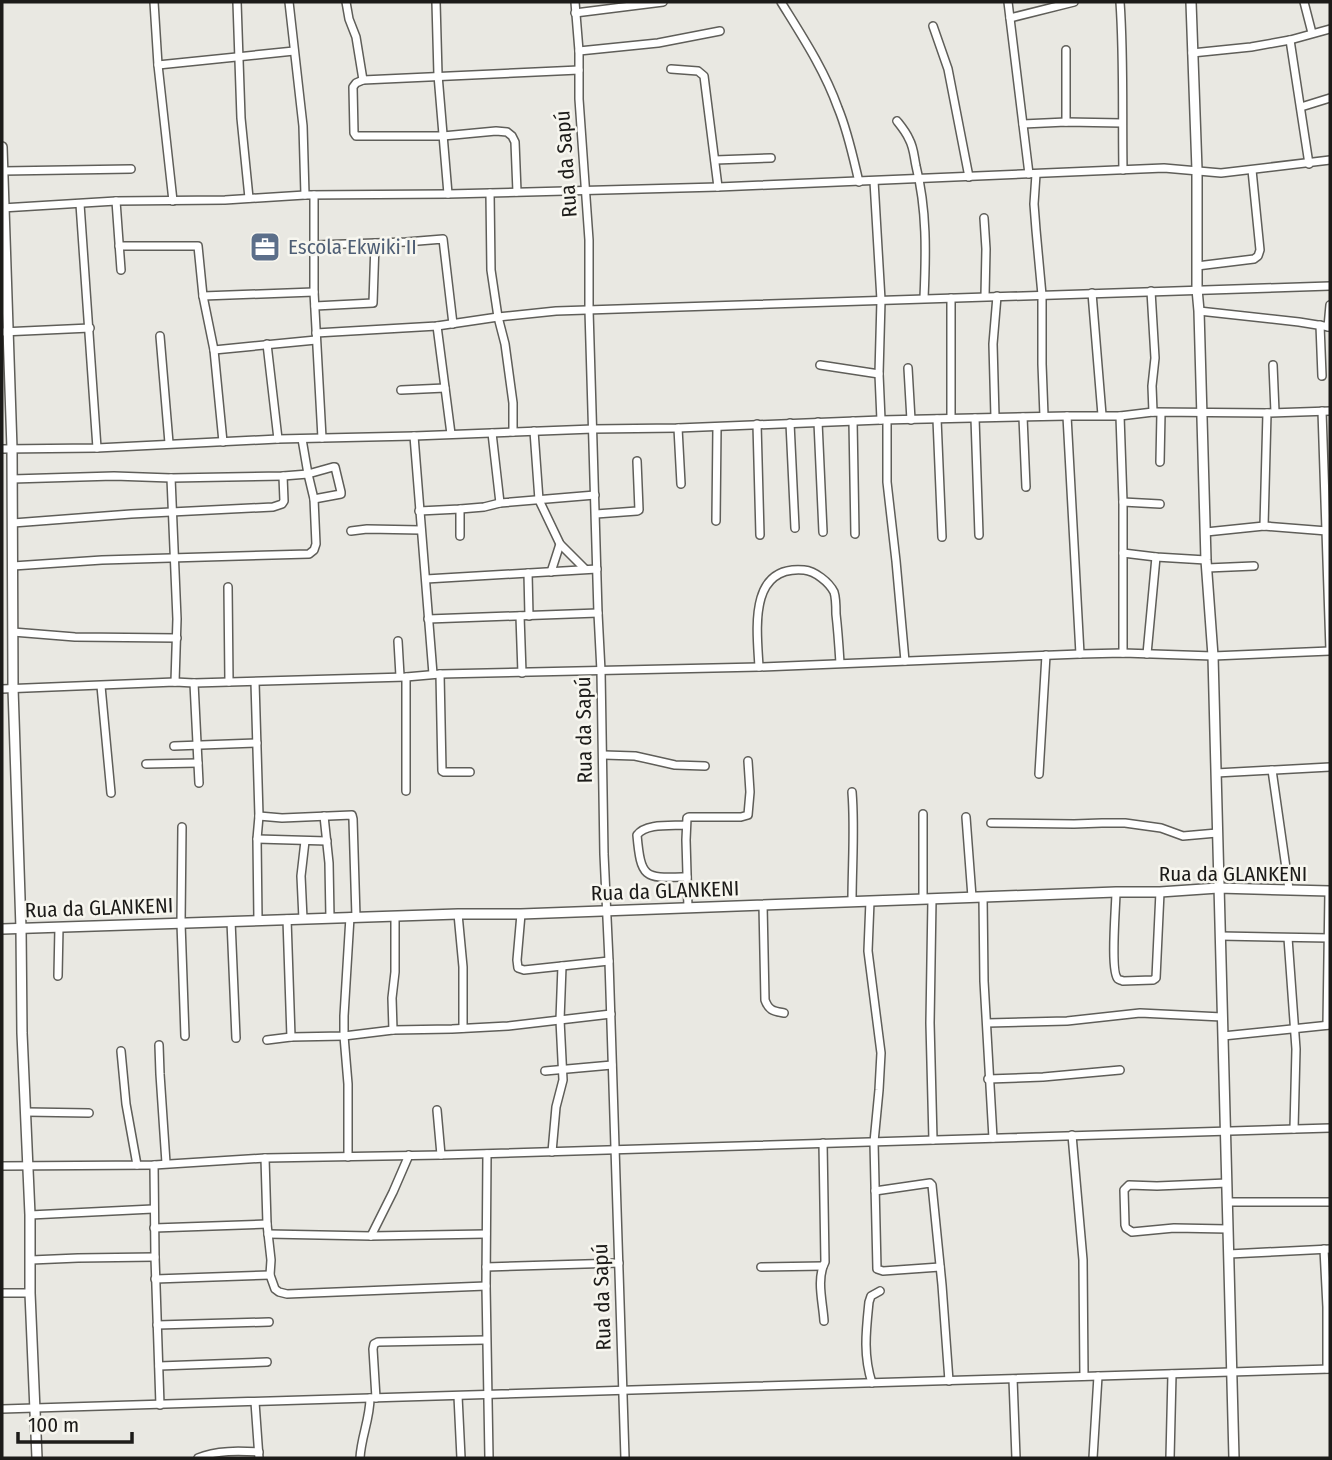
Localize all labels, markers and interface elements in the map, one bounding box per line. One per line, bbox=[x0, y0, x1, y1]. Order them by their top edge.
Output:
street label: Rua da Sapú bbox=[549, 110, 583, 218]
office icon: Escola Ekwiki II bbox=[248, 230, 282, 264]
place label: Escola Ekwiki II bbox=[288, 234, 417, 260]
street label: Rua da Sapú bbox=[570, 676, 598, 784]
street label: Rua da GLANKENI bbox=[1159, 861, 1307, 887]
street label: Rua da GLANKENI bbox=[590, 875, 740, 907]
street label: Rua da GLANKENI bbox=[24, 892, 174, 924]
street label: Rua da Sapú bbox=[587, 1243, 617, 1351]
scale bar bbox=[18, 1400, 131, 1444]
text: 100 m bbox=[28, 1412, 79, 1438]

